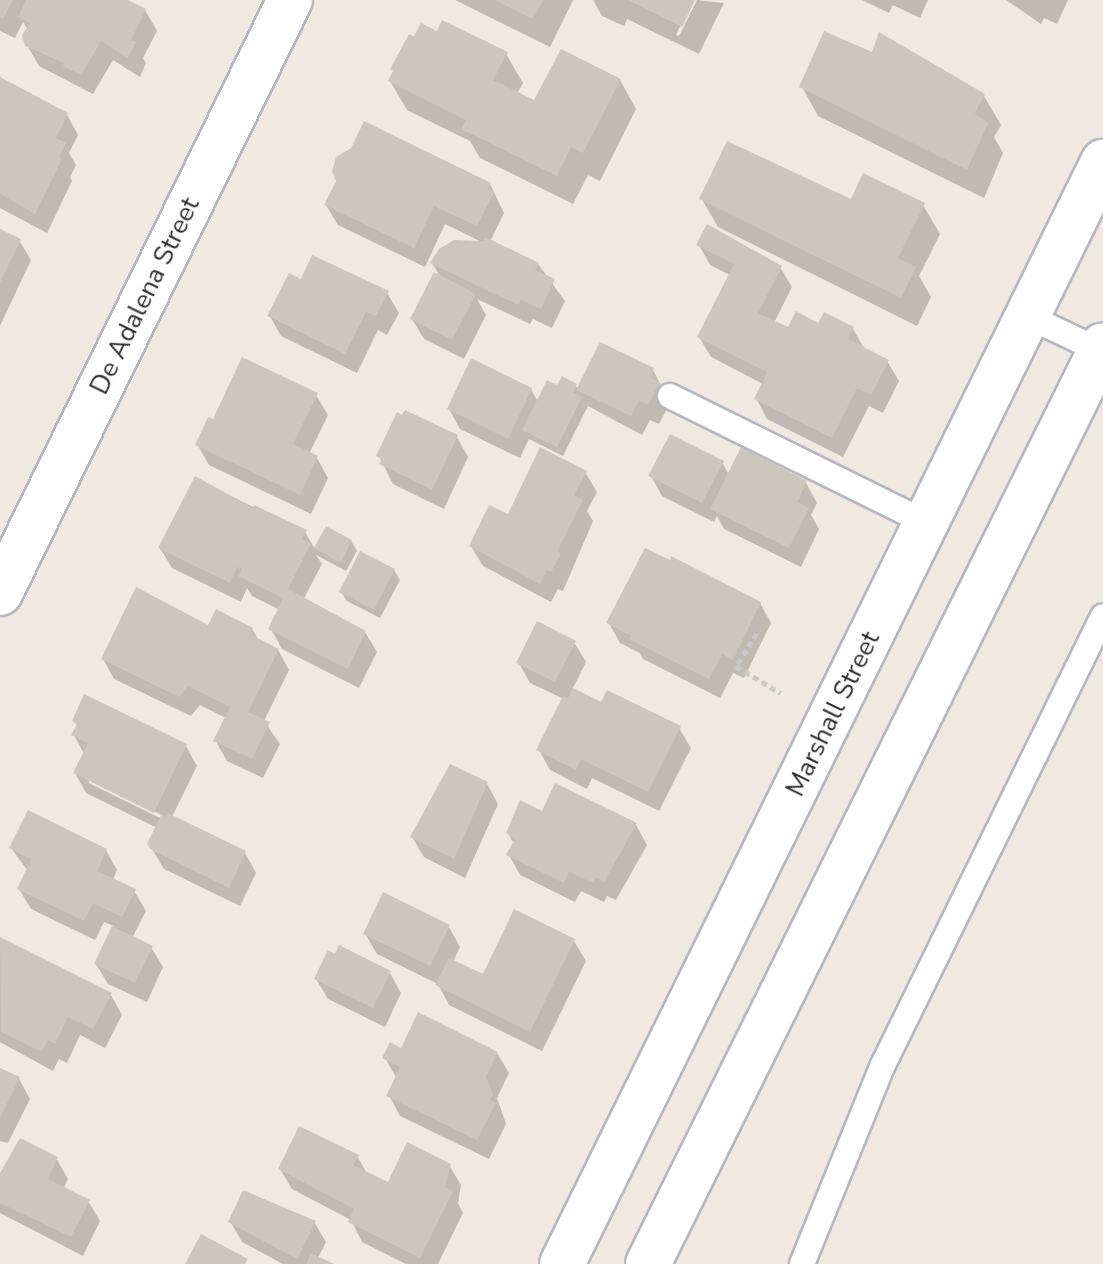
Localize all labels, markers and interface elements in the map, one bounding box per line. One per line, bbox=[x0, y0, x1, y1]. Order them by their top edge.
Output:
street label: De Adalena Street bbox=[84, 192, 206, 400]
street label: Marshall Street bbox=[780, 627, 886, 801]

